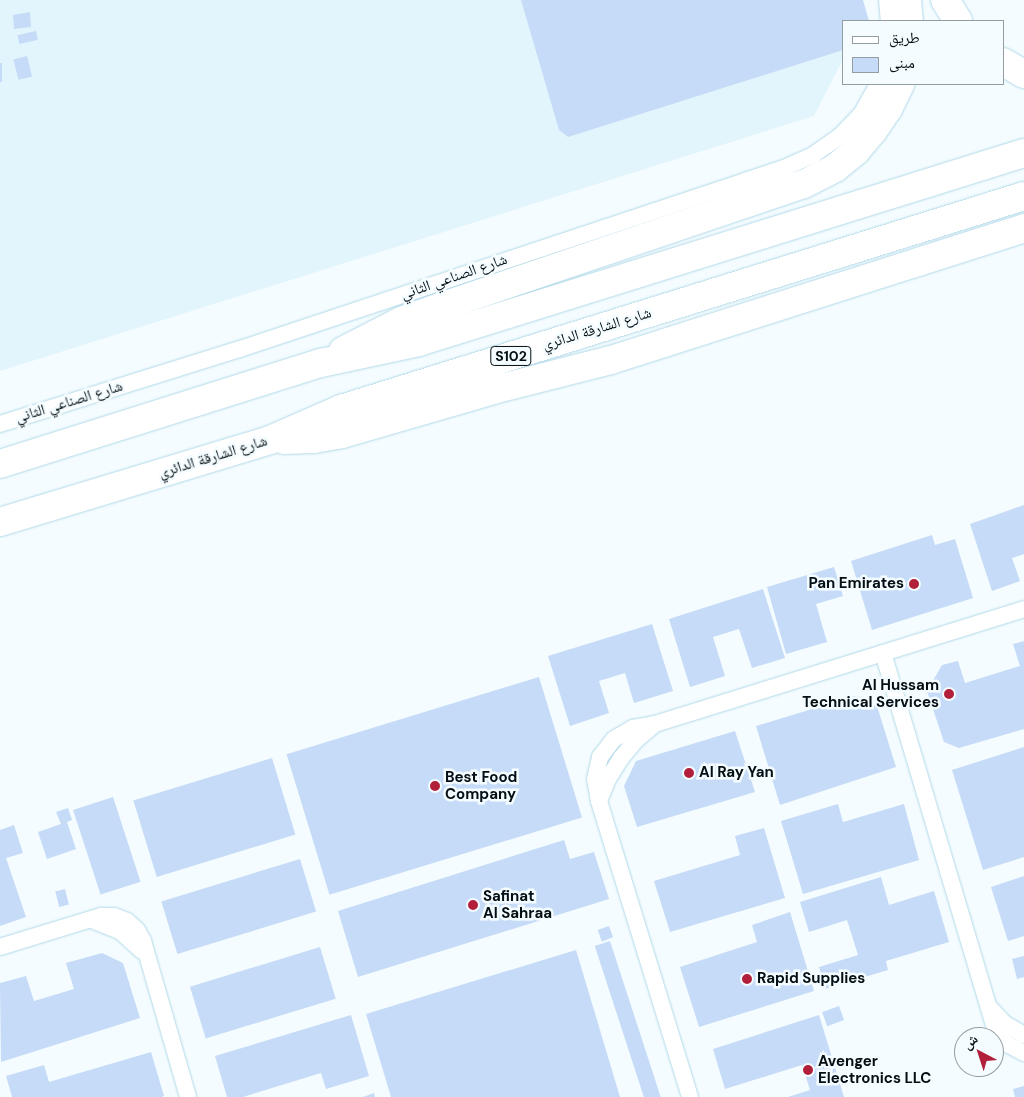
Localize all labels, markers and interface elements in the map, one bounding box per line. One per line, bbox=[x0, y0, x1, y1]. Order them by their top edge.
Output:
legend bbox=[842, 20, 1004, 85]
text: طريق bbox=[889, 28, 920, 48]
text: مبنى bbox=[889, 53, 915, 73]
street label: شارع الصناعي الثاني bbox=[398, 250, 510, 304]
street label: شارع الشارقة الدائري bbox=[540, 304, 654, 354]
road number: S102 bbox=[490, 344, 532, 368]
street label: شارع الصناعي الثاني bbox=[13, 377, 125, 427]
street label: شارع الشارقة الدائري bbox=[156, 432, 270, 482]
place label: Pan Emirates bbox=[809, 575, 904, 593]
marker: Pan Emirates bbox=[908, 578, 920, 590]
place label: Al Hussam Technical Services bbox=[802, 676, 939, 711]
marker: Al Hussam Technical Services bbox=[943, 688, 955, 700]
place label: Al Ray Yan bbox=[699, 764, 774, 782]
marker: Al Ray Yan bbox=[683, 767, 695, 779]
place label: Best Food Company bbox=[445, 768, 517, 803]
marker: Best Food Company bbox=[429, 780, 441, 792]
place label: Safinat Al Sahraa bbox=[483, 887, 552, 922]
marker: Safinat Al Sahraa bbox=[467, 899, 479, 911]
place label: Rapid Supplies bbox=[757, 970, 865, 988]
marker: Rapid Supplies bbox=[741, 973, 753, 985]
north arrow bbox=[954, 1027, 1004, 1077]
text: ش bbox=[959, 1030, 981, 1053]
place label: Avenger Electronics LLC bbox=[818, 1052, 931, 1087]
marker: Avenger Electronics LLC bbox=[802, 1064, 814, 1076]

